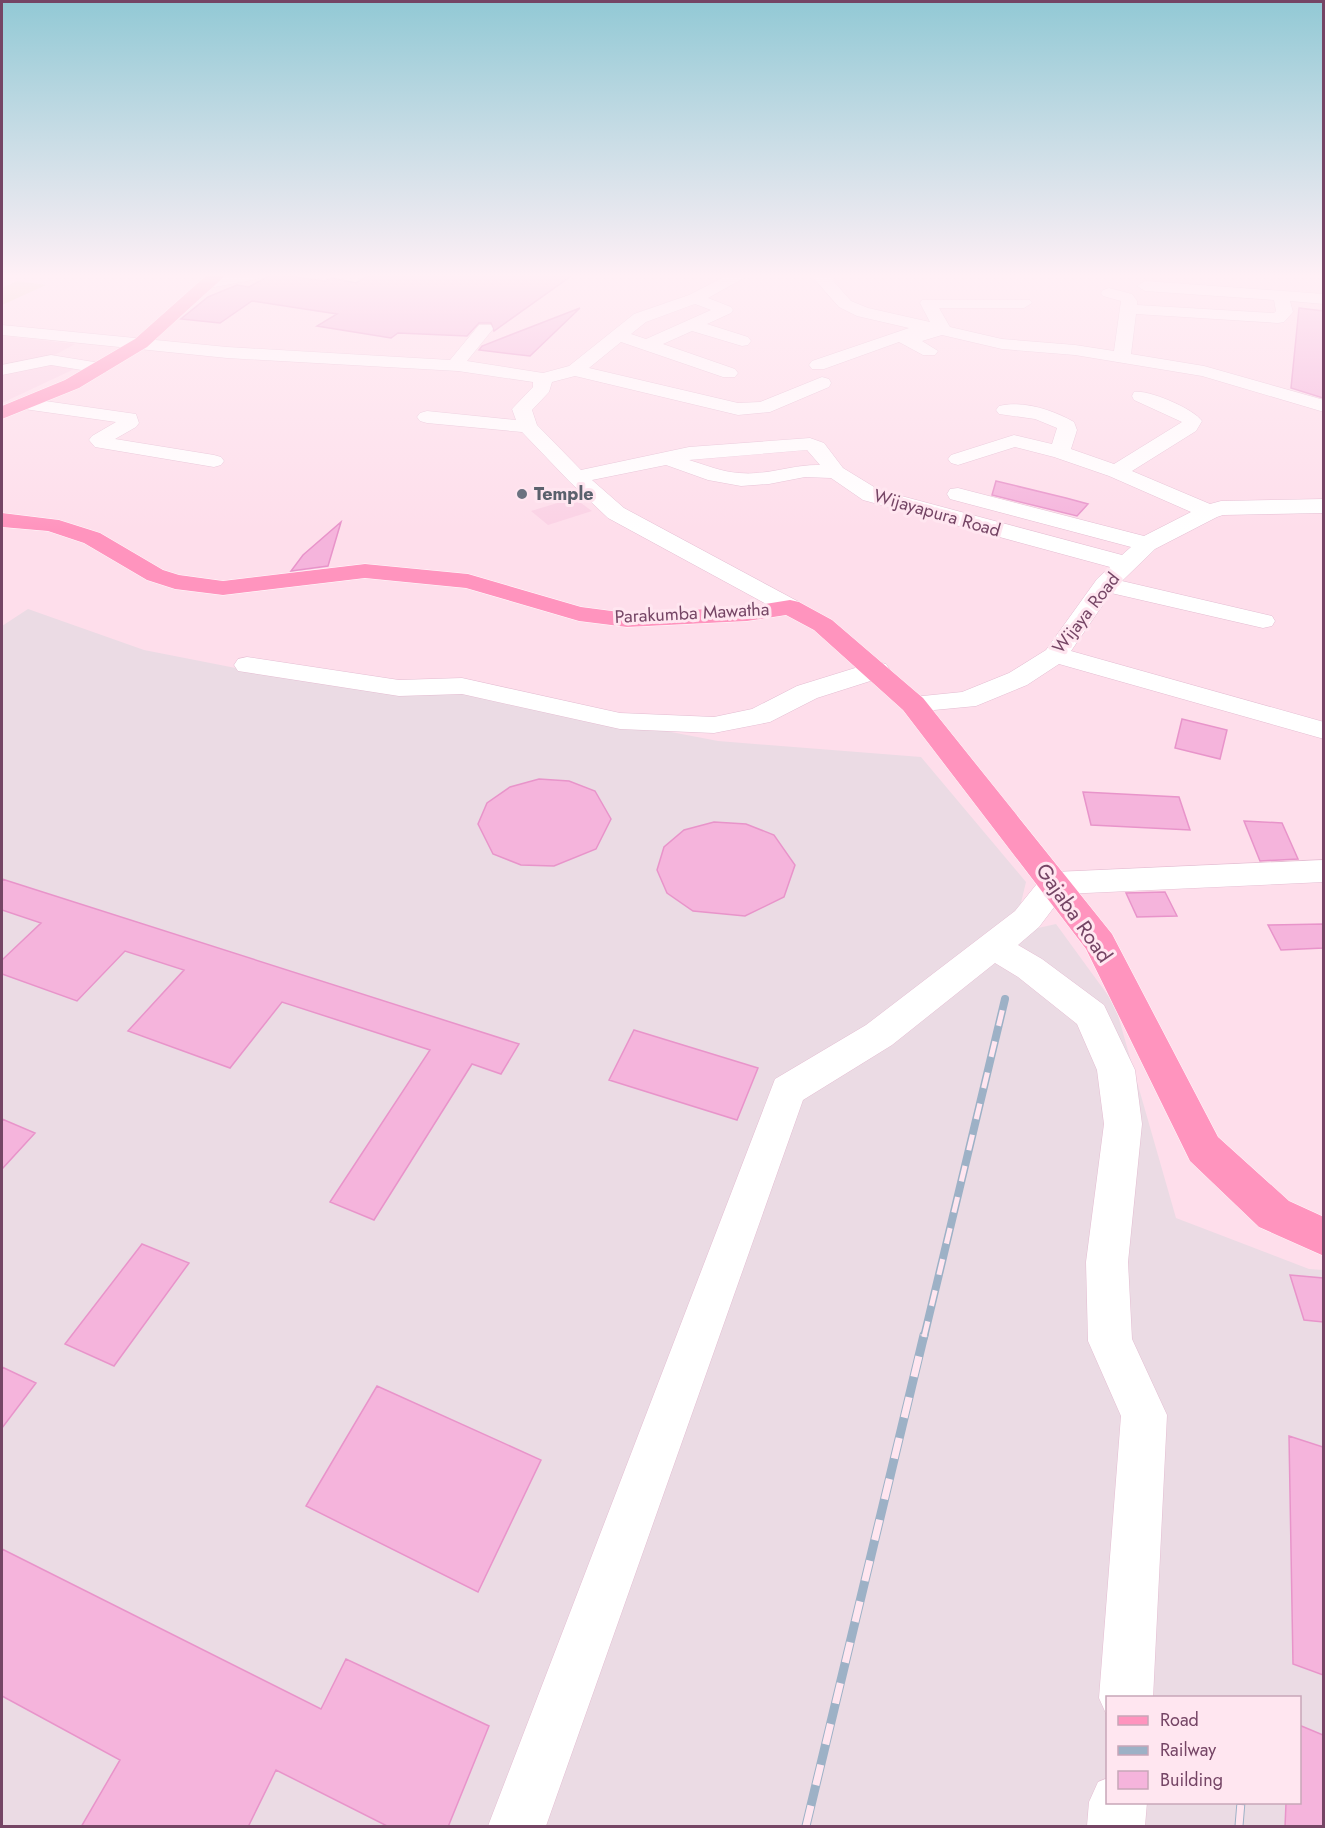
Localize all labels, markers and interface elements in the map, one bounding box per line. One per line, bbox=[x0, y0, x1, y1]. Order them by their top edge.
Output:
place label: Temple bbox=[534, 481, 594, 507]
street label: Wijayapura Road bbox=[870, 482, 1004, 544]
marker: Temple bbox=[515, 487, 529, 501]
street label: Wijaya Road bbox=[1046, 567, 1126, 659]
street label: Parakumba Mawatha bbox=[614, 596, 770, 630]
street label: Gajaba Road bbox=[1029, 857, 1119, 969]
legend bbox=[1106, 1696, 1301, 1804]
text: Road bbox=[1160, 1707, 1199, 1733]
text: Railway bbox=[1160, 1737, 1216, 1763]
text: Building bbox=[1160, 1767, 1223, 1793]

